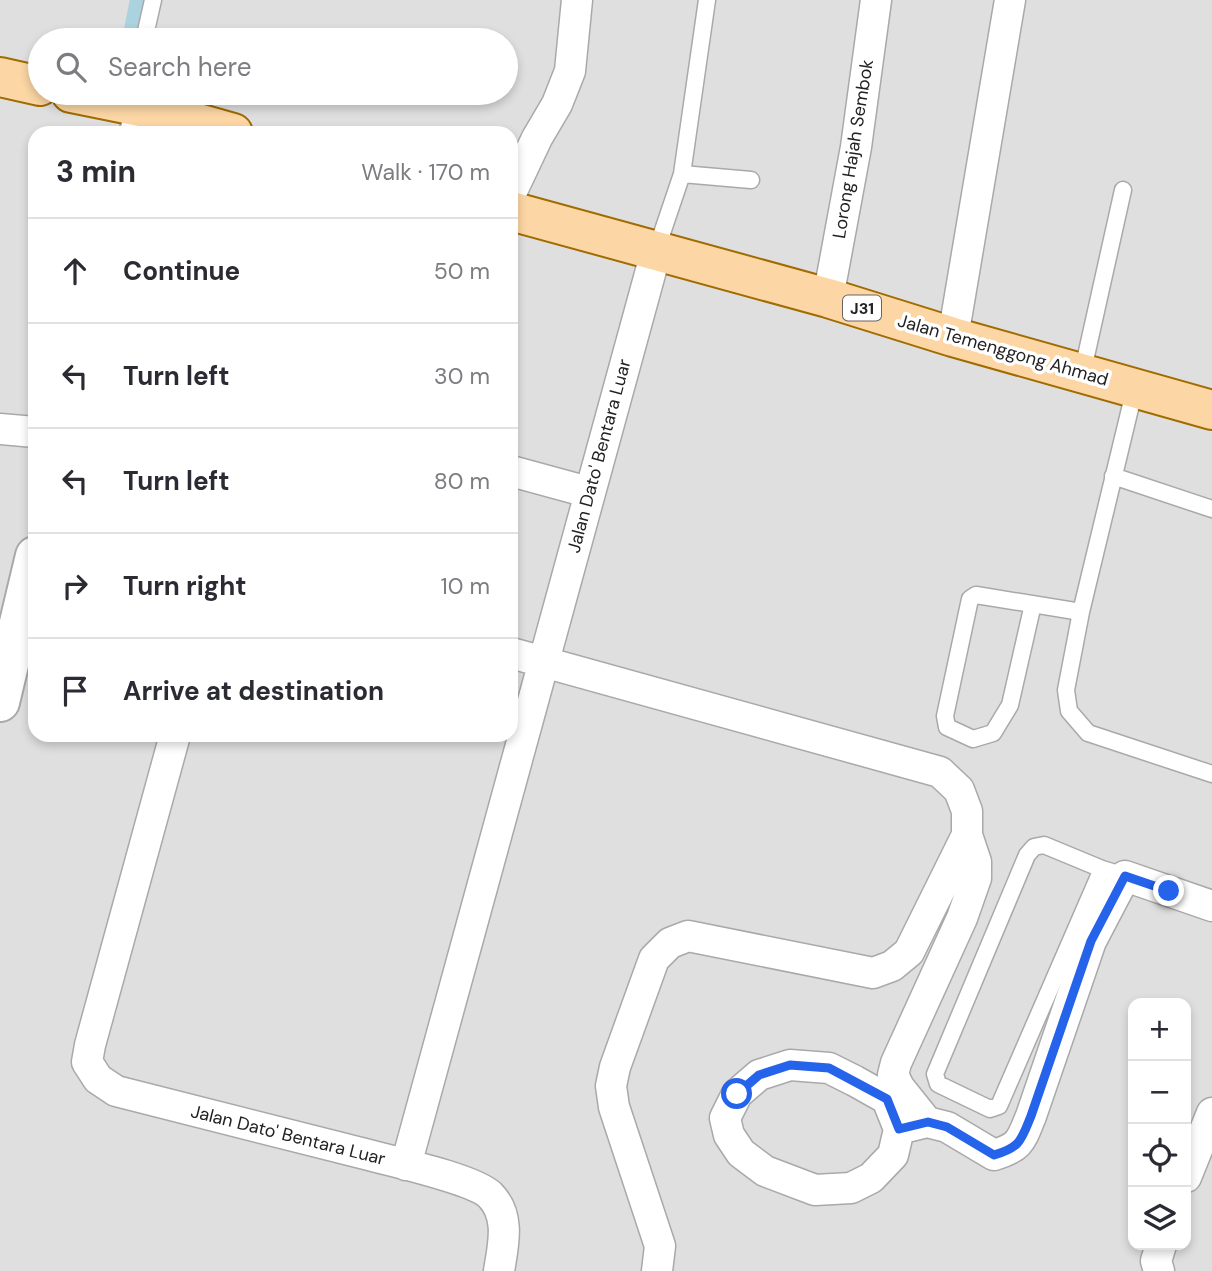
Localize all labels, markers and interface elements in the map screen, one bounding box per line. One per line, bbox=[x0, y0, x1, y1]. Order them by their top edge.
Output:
search box bbox=[28, 28, 518, 105]
icon: search bbox=[52, 48, 90, 86]
text: Search here bbox=[108, 50, 251, 84]
street label: Lorong Hajah Sembok bbox=[827, 58, 879, 240]
text: 3 min bbox=[56, 152, 136, 191]
text: Walk · 170 m bbox=[361, 157, 490, 187]
icon: ahead bbox=[56, 252, 94, 290]
text: Continue bbox=[123, 254, 240, 288]
text: 50 m bbox=[434, 256, 490, 286]
road number: J31 bbox=[843, 296, 881, 320]
street label: Jalan Temenggong Ahmad bbox=[895, 308, 1111, 392]
street label: Jalan Dato' Bentara Luar bbox=[562, 356, 637, 556]
icon: left bbox=[56, 357, 94, 395]
text: Turn left bbox=[123, 359, 230, 393]
text: 30 m bbox=[434, 361, 490, 391]
icon: left bbox=[56, 462, 94, 500]
text: Turn left bbox=[123, 464, 230, 498]
text: 80 m bbox=[434, 466, 490, 496]
icon: right bbox=[56, 567, 94, 605]
text: Turn right bbox=[123, 569, 247, 603]
text: 10 m bbox=[440, 571, 490, 601]
icon: arrive bbox=[56, 672, 94, 710]
text: Arrive at destination bbox=[123, 674, 384, 708]
route end bbox=[1153, 875, 1184, 906]
map controls bbox=[1128, 998, 1191, 1250]
button: + bbox=[1128, 998, 1191, 1061]
button: − bbox=[1128, 1061, 1191, 1124]
route start bbox=[721, 1078, 752, 1109]
street label: Jalan Dato' Bentara Luar bbox=[188, 1099, 388, 1171]
button: locate bbox=[1128, 1124, 1191, 1187]
button: layers bbox=[1128, 1187, 1191, 1250]

